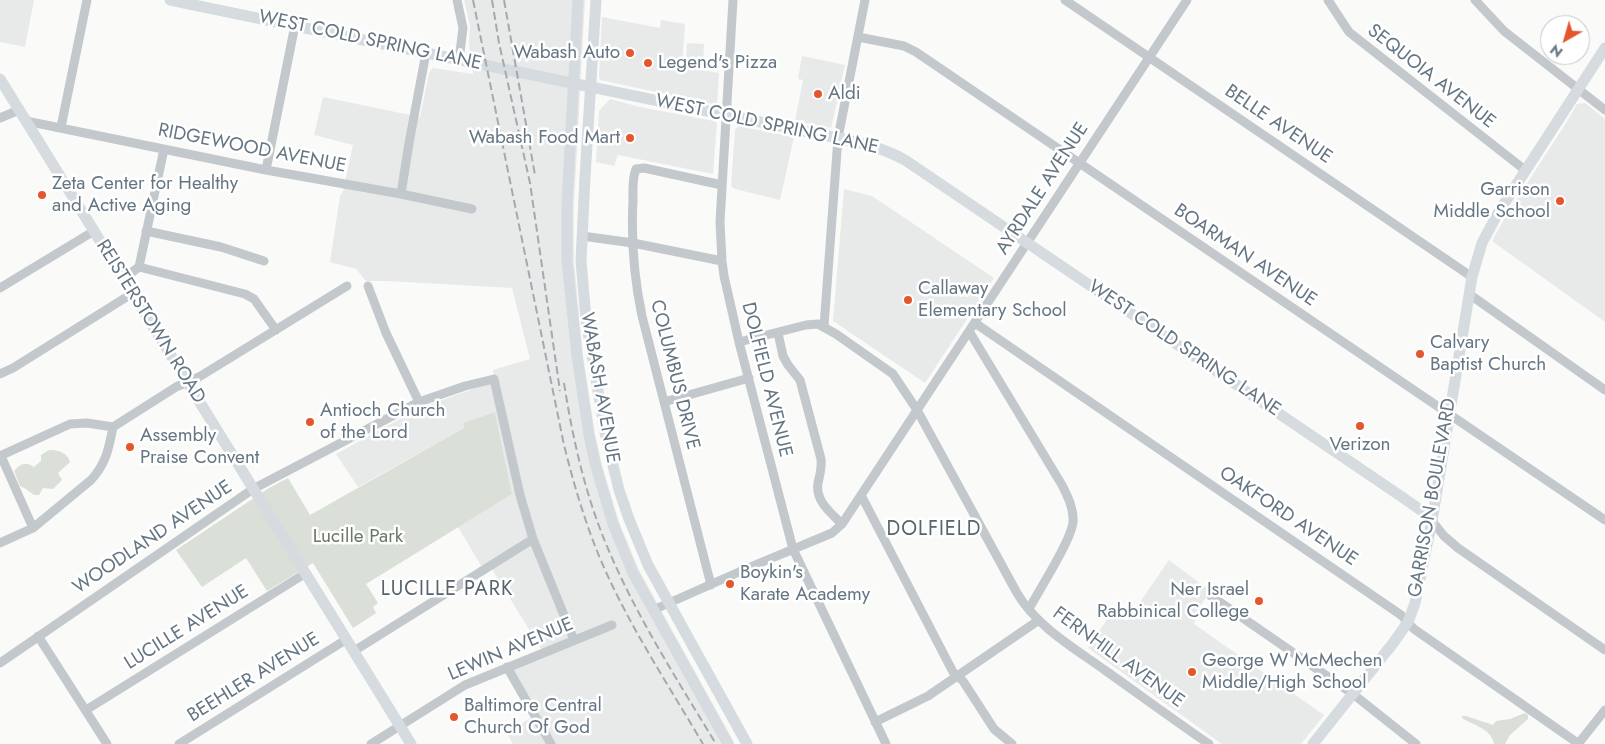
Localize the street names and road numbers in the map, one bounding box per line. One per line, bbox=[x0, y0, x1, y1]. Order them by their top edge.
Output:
street label: WEST COLD SPRING LANE bbox=[256, 6, 484, 76]
street label: SEQUOIA AVENUE bbox=[1362, 20, 1500, 134]
street label: BELLE AVENUE bbox=[1220, 81, 1336, 169]
street label: WEST COLD SPRING LANE bbox=[653, 90, 881, 160]
street label: AYRDALE AVENUE bbox=[992, 119, 1094, 259]
street label: RIDGEWOOD AVENUE bbox=[156, 120, 348, 178]
street label: BOARMAN AVENUE bbox=[1169, 200, 1321, 312]
street label: REISTERSTOWN ROAD bbox=[90, 236, 210, 408]
street label: WEST COLD SPRING LANE bbox=[1083, 276, 1285, 422]
street label: COLUMBUS DRIVE bbox=[644, 298, 704, 452]
street label: DOLFIELD AVENUE bbox=[736, 300, 796, 460]
street label: WABASH AVENUE bbox=[575, 311, 623, 465]
street label: GARRISON BOULEVARD bbox=[1404, 397, 1462, 599]
street label: OAKFORD AVENUE bbox=[1214, 462, 1362, 572]
street label: WOODLAND AVENUE bbox=[69, 476, 237, 600]
street label: LUCILLE AVENUE bbox=[121, 581, 253, 675]
street label: FERNHILL AVENUE bbox=[1048, 603, 1188, 713]
street label: LEWIN AVENUE bbox=[445, 613, 577, 687]
street label: BEEHLER AVENUE bbox=[184, 628, 324, 728]

